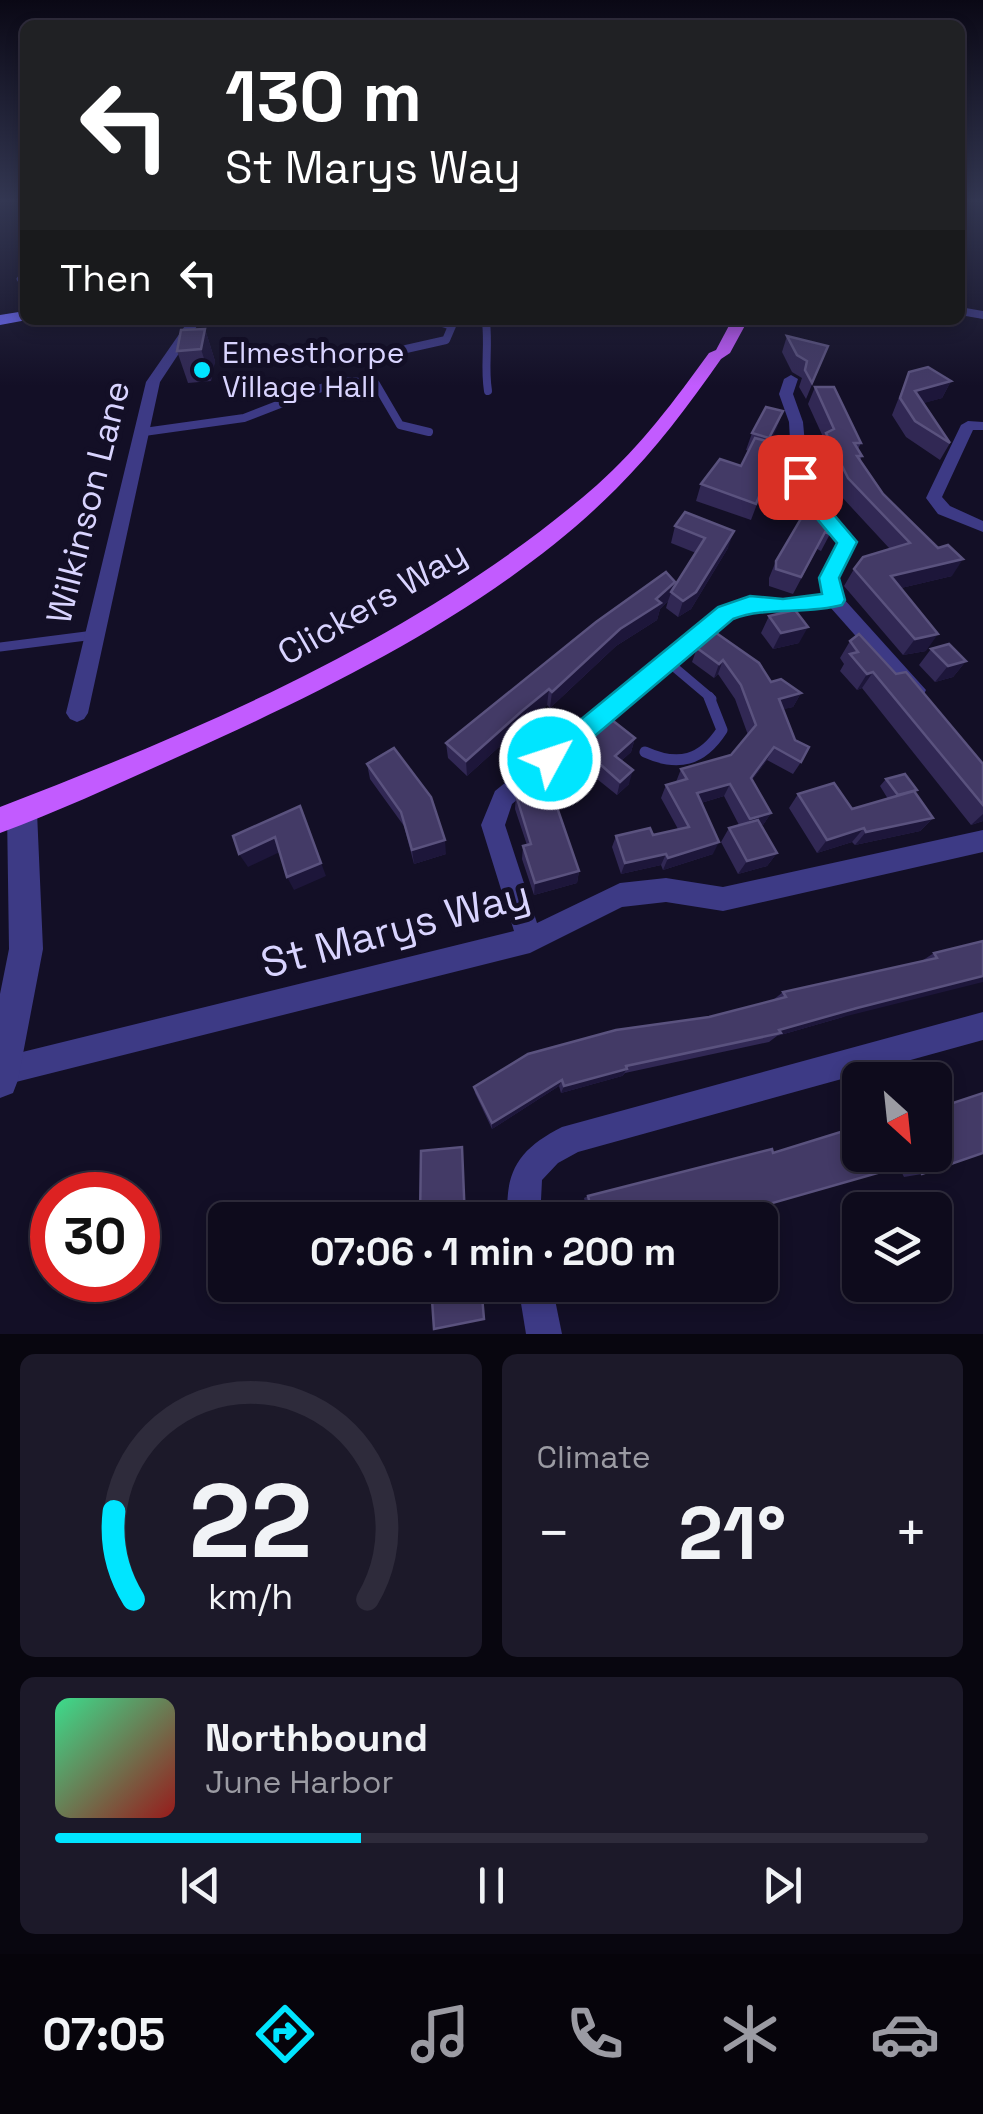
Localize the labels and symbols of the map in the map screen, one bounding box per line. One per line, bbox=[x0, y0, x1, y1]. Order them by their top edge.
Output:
place label: Elmesthorpe Village Hall bbox=[222, 333, 404, 406]
marker: Elmesthorpe Village Hall bbox=[191, 359, 213, 381]
street label: Wilkinson Lane bbox=[37, 376, 139, 628]
pin bbox=[758, 435, 843, 520]
street label: Clickers Way bbox=[270, 531, 474, 675]
position arrow bbox=[498, 707, 602, 811]
street label: St Marys Way bbox=[255, 867, 535, 990]
north arrow bbox=[842, 1062, 952, 1172]
speed limit sign: 30 bbox=[30, 1172, 160, 1302]

